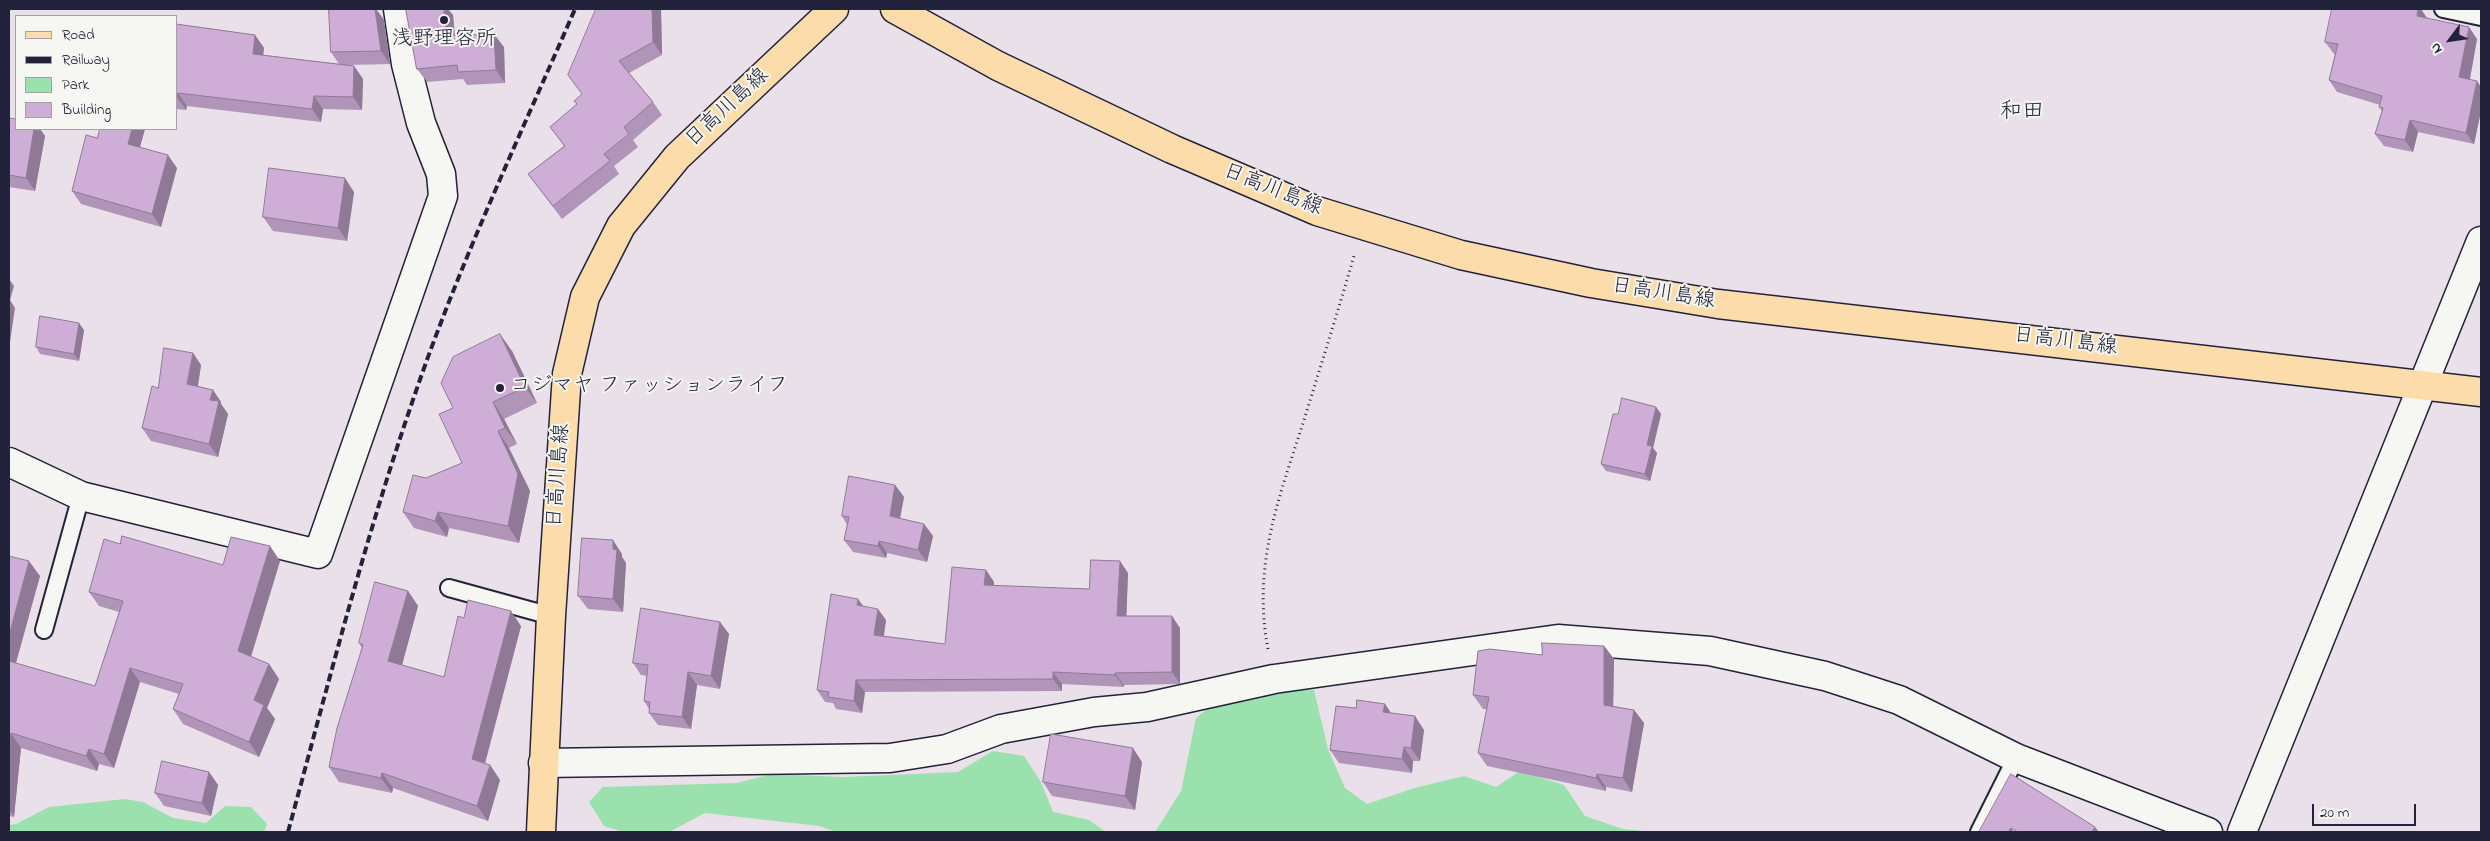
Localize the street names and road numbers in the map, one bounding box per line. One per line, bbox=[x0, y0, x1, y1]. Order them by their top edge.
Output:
street label: 日高川島線 bbox=[681, 64, 775, 154]
street label: 日高川島線 bbox=[1219, 160, 1325, 222]
street label: 日高川島線 bbox=[1609, 274, 1717, 316]
street label: 日高川島線 bbox=[2011, 324, 2119, 362]
street label: 日高川島線 bbox=[544, 423, 576, 529]

